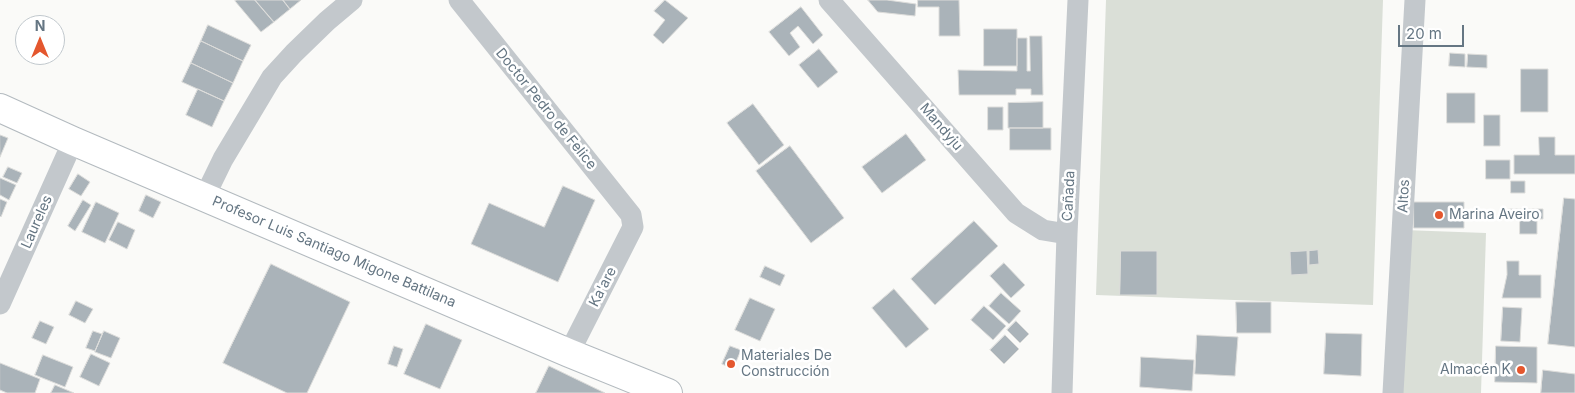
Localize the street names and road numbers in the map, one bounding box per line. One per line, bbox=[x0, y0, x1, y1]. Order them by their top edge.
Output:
street label: Doctor Pedro de Felice bbox=[492, 45, 600, 173]
street label: Mandyju bbox=[916, 100, 966, 154]
street label: Cañada bbox=[1059, 170, 1079, 222]
street label: Altos bbox=[1395, 179, 1413, 213]
street label: Laureles bbox=[18, 193, 56, 251]
street label: Profesor Luis Santiago Migone Battilana bbox=[210, 193, 458, 311]
street label: Ka'are bbox=[586, 264, 620, 310]

